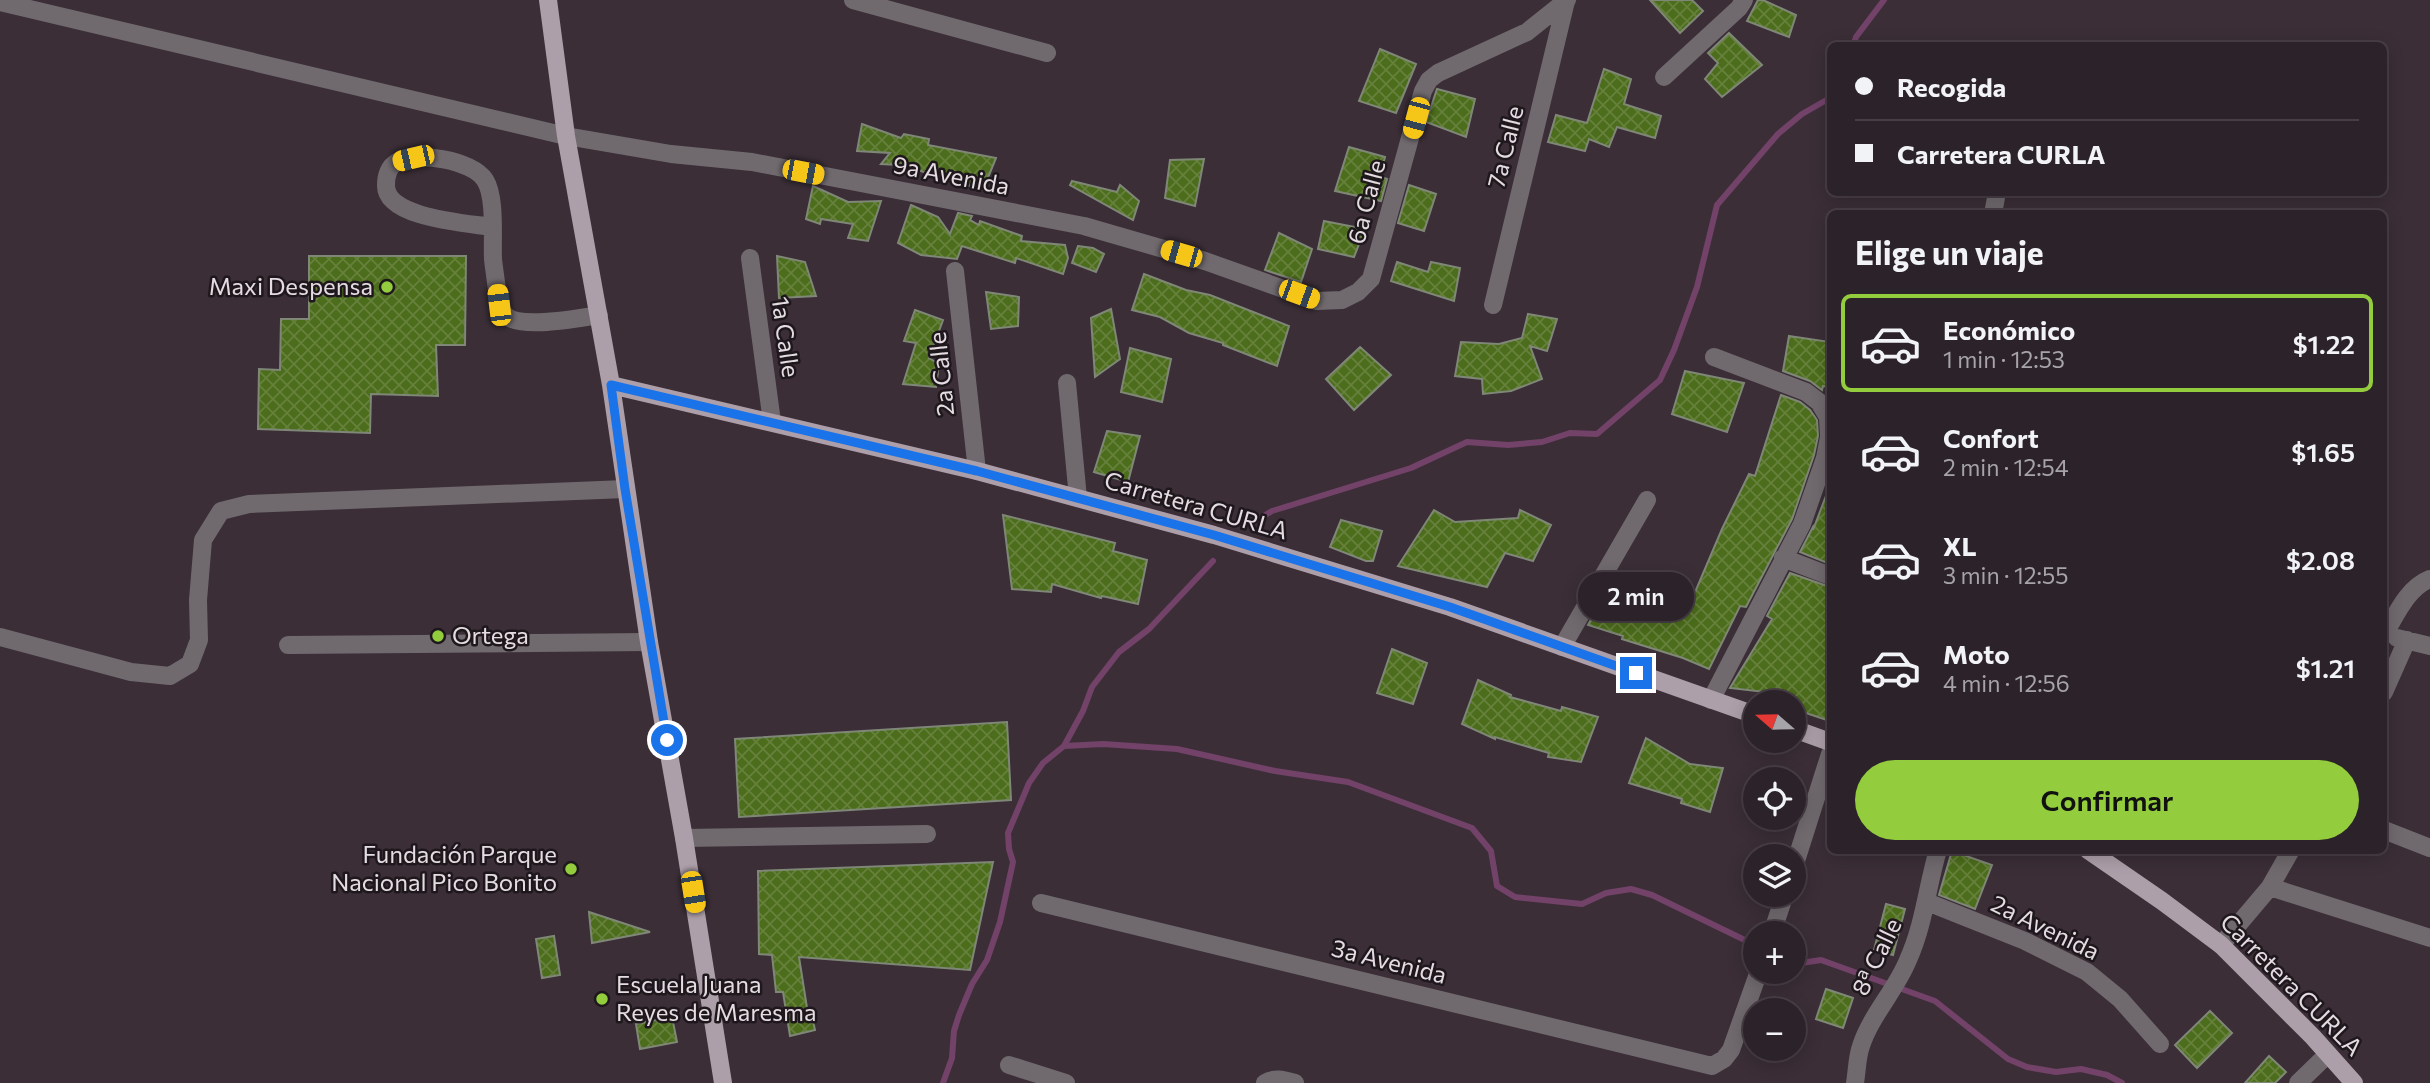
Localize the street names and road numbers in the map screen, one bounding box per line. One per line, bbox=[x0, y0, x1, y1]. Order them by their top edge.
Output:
street label: 7a Calle bbox=[1480, 103, 1529, 191]
street label: 9a Avenida bbox=[890, 149, 1012, 200]
street label: 6a Calle bbox=[1340, 157, 1391, 247]
street label: 1a Calle bbox=[766, 295, 806, 379]
street label: 2a Calle bbox=[922, 331, 959, 418]
street label: Carretera CURLA bbox=[1101, 465, 1291, 545]
street label: 2a Avenida bbox=[1987, 888, 2105, 965]
street label: Carretera CURLA bbox=[2215, 907, 2369, 1061]
street label: 8ª Calle bbox=[1845, 913, 1907, 1000]
street label: 3a Avenida bbox=[1329, 932, 1450, 989]

